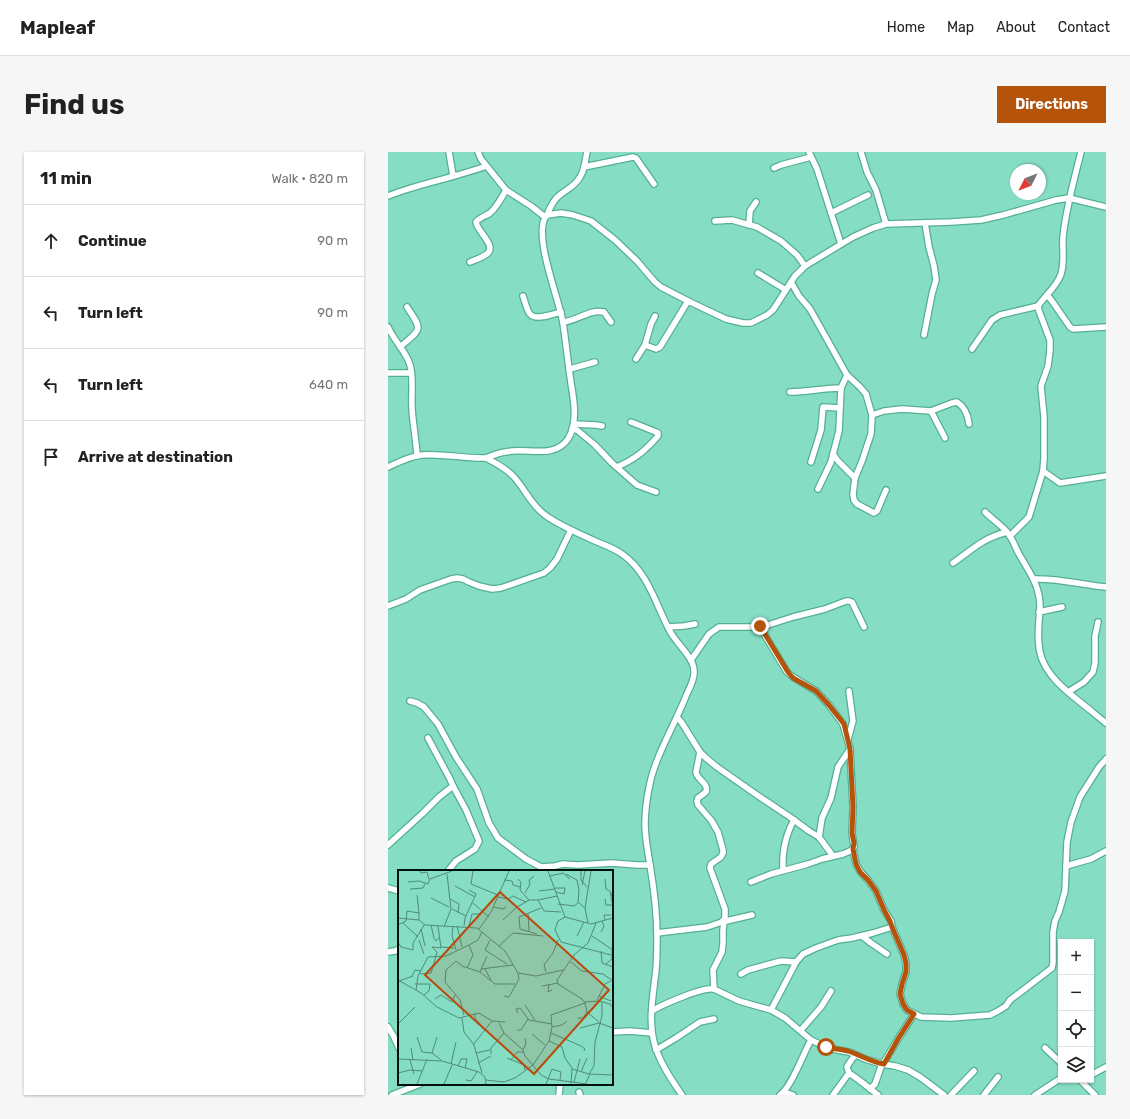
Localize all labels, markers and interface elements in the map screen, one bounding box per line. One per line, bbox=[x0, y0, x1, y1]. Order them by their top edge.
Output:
text: Mapleaf bbox=[20, 16, 95, 39]
text: Home bbox=[887, 19, 925, 36]
text: Map bbox=[947, 19, 974, 36]
text: About bbox=[996, 19, 1036, 36]
text: Contact bbox=[1058, 19, 1110, 36]
button: Directions bbox=[997, 86, 1106, 123]
text: Find us bbox=[24, 88, 124, 121]
north arrow bbox=[1010, 164, 1046, 200]
text: 11 min bbox=[40, 168, 92, 188]
text: Walk · 820 m bbox=[271, 171, 348, 186]
icon: ahead bbox=[40, 230, 62, 252]
text: Continue bbox=[78, 232, 147, 250]
text: 90 m bbox=[317, 233, 348, 248]
icon: left bbox=[40, 302, 62, 324]
text: Turn left bbox=[78, 304, 143, 322]
text: 90 m bbox=[317, 305, 348, 320]
icon: left bbox=[40, 374, 62, 396]
text: Turn left bbox=[78, 376, 143, 394]
text: 640 m bbox=[309, 377, 348, 392]
icon: arrive bbox=[40, 446, 62, 468]
text: Arrive at destination bbox=[78, 448, 233, 466]
route end bbox=[751, 617, 769, 635]
inset map bbox=[398, 870, 613, 1085]
map controls bbox=[1058, 939, 1094, 1083]
button: + bbox=[1058, 939, 1094, 975]
button: − bbox=[1058, 975, 1094, 1011]
button: locate bbox=[1058, 1011, 1094, 1047]
route start bbox=[817, 1038, 835, 1056]
button: layers bbox=[1058, 1047, 1094, 1083]

